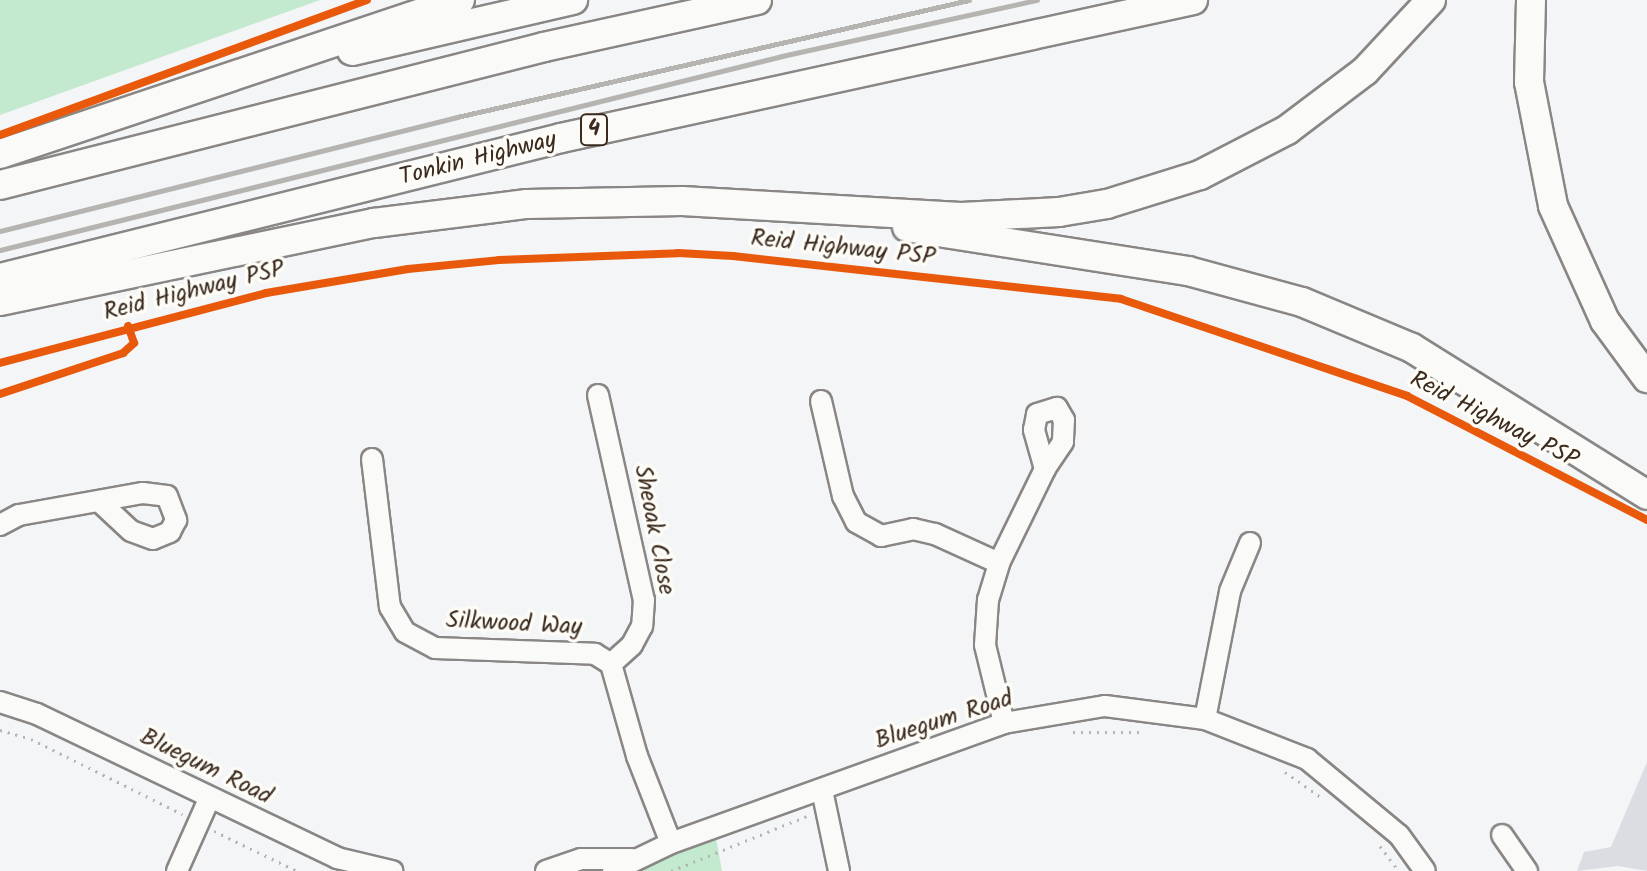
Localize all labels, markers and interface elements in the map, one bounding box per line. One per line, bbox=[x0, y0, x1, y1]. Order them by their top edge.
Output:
road number: 4 bbox=[580, 112, 608, 148]
street label: Tonkin Highway bbox=[397, 126, 559, 192]
street label: Reid Highway PSP bbox=[749, 224, 937, 272]
street label: Reid Highway PSP bbox=[101, 255, 287, 327]
street label: Reid Highway PSP bbox=[1405, 365, 1583, 475]
street label: Sheoak Close bbox=[627, 463, 681, 597]
street label: Silkwood Way bbox=[445, 606, 583, 642]
street label: Bluegum Road bbox=[871, 684, 1017, 756]
street label: Bluegum Road bbox=[135, 723, 277, 811]

